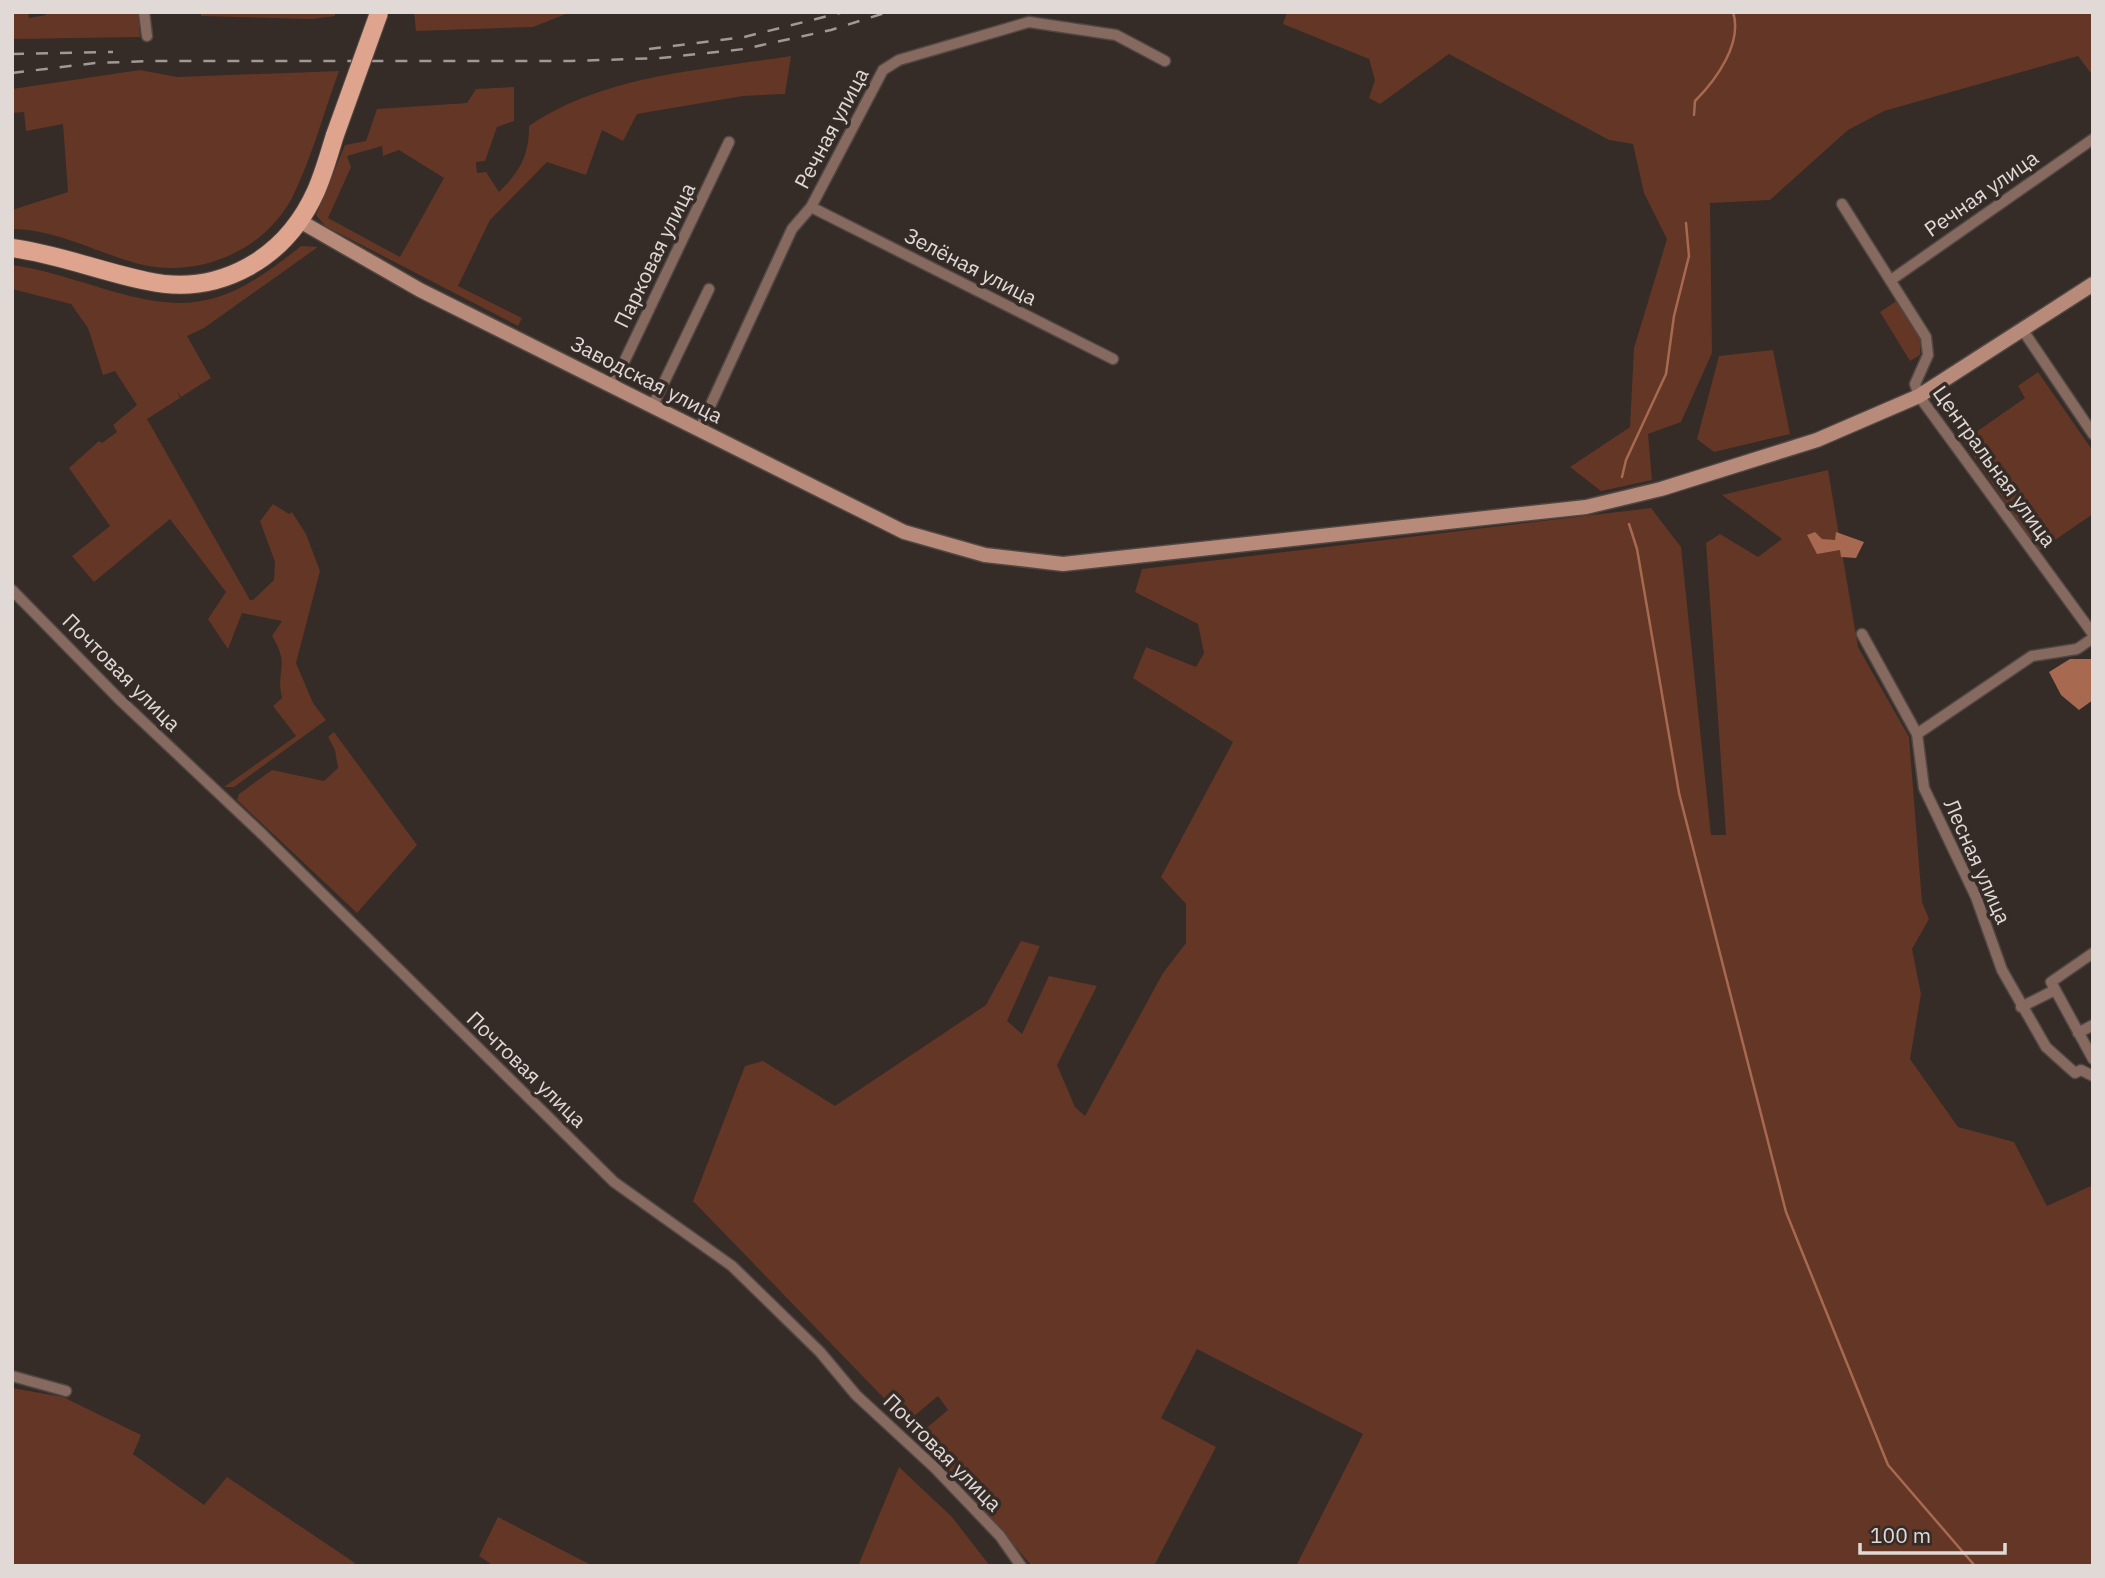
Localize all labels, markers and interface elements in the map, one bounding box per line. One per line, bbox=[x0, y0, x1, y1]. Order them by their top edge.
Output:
street label: Речная улица bbox=[787, 63, 875, 193]
street label: Речная улица bbox=[1918, 143, 2044, 243]
street label: Парковая улица bbox=[607, 178, 701, 332]
street label: Зелёная улица bbox=[900, 221, 1042, 311]
street label: Заводская улица bbox=[566, 329, 728, 429]
street label: Центральная улица bbox=[1927, 380, 2063, 552]
street label: Почтовая улица bbox=[57, 607, 187, 737]
street label: Лесная улица bbox=[1938, 794, 2018, 928]
street label: Почтовая улица bbox=[461, 1005, 593, 1133]
street label: Почтовая улица bbox=[878, 1387, 1008, 1517]
scale bar bbox=[1860, 1512, 2005, 1556]
text: 100 m bbox=[1870, 1521, 1931, 1549]

